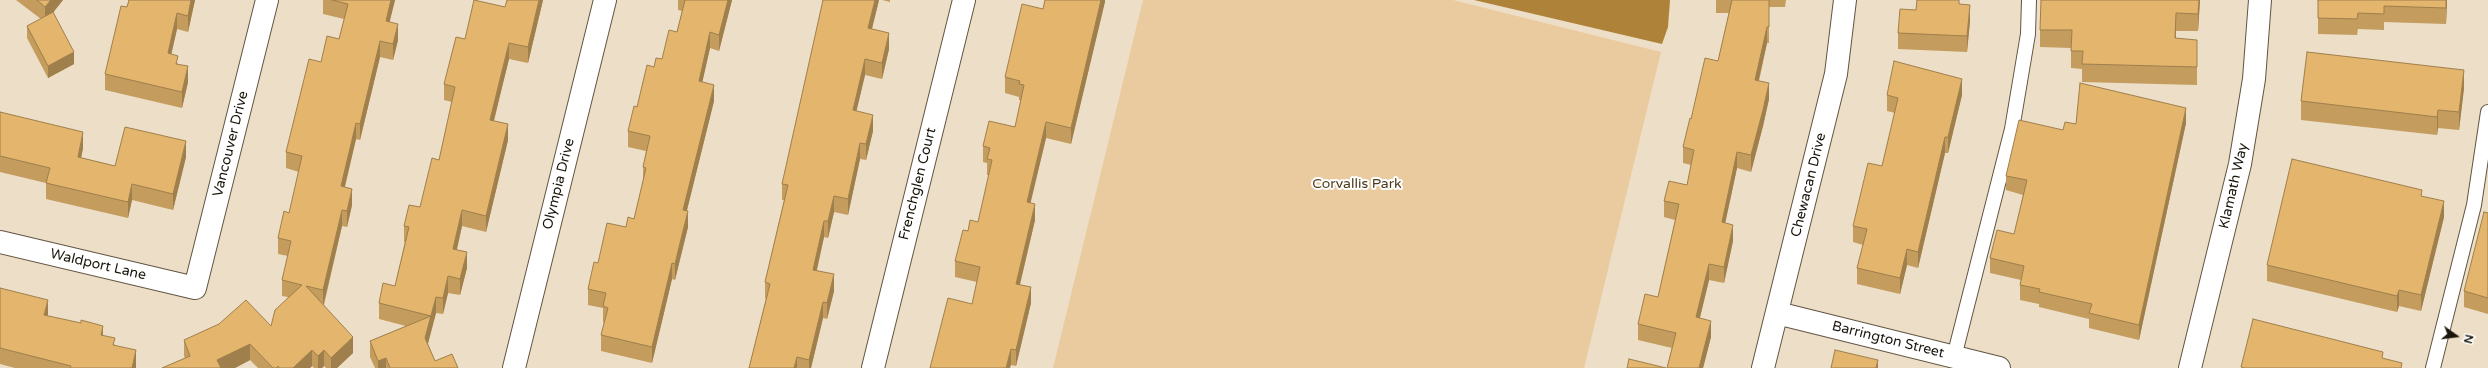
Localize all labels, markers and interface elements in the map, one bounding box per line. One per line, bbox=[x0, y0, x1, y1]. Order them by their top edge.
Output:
street label: Vancouver Drive bbox=[210, 89, 252, 199]
street label: Frenchglen Court bbox=[896, 126, 940, 242]
street label: Chewacan Drive bbox=[1788, 131, 1830, 239]
street label: Olympia Drive bbox=[540, 137, 578, 231]
street label: Klamath Way bbox=[2216, 141, 2252, 231]
park label: Corvallis Park bbox=[1312, 176, 1402, 192]
street label: Waldport Lane bbox=[48, 246, 148, 284]
north arrow bbox=[2436, 316, 2476, 356]
street label: Barrington Street bbox=[1830, 318, 1946, 362]
text: N bbox=[2461, 333, 2476, 345]

